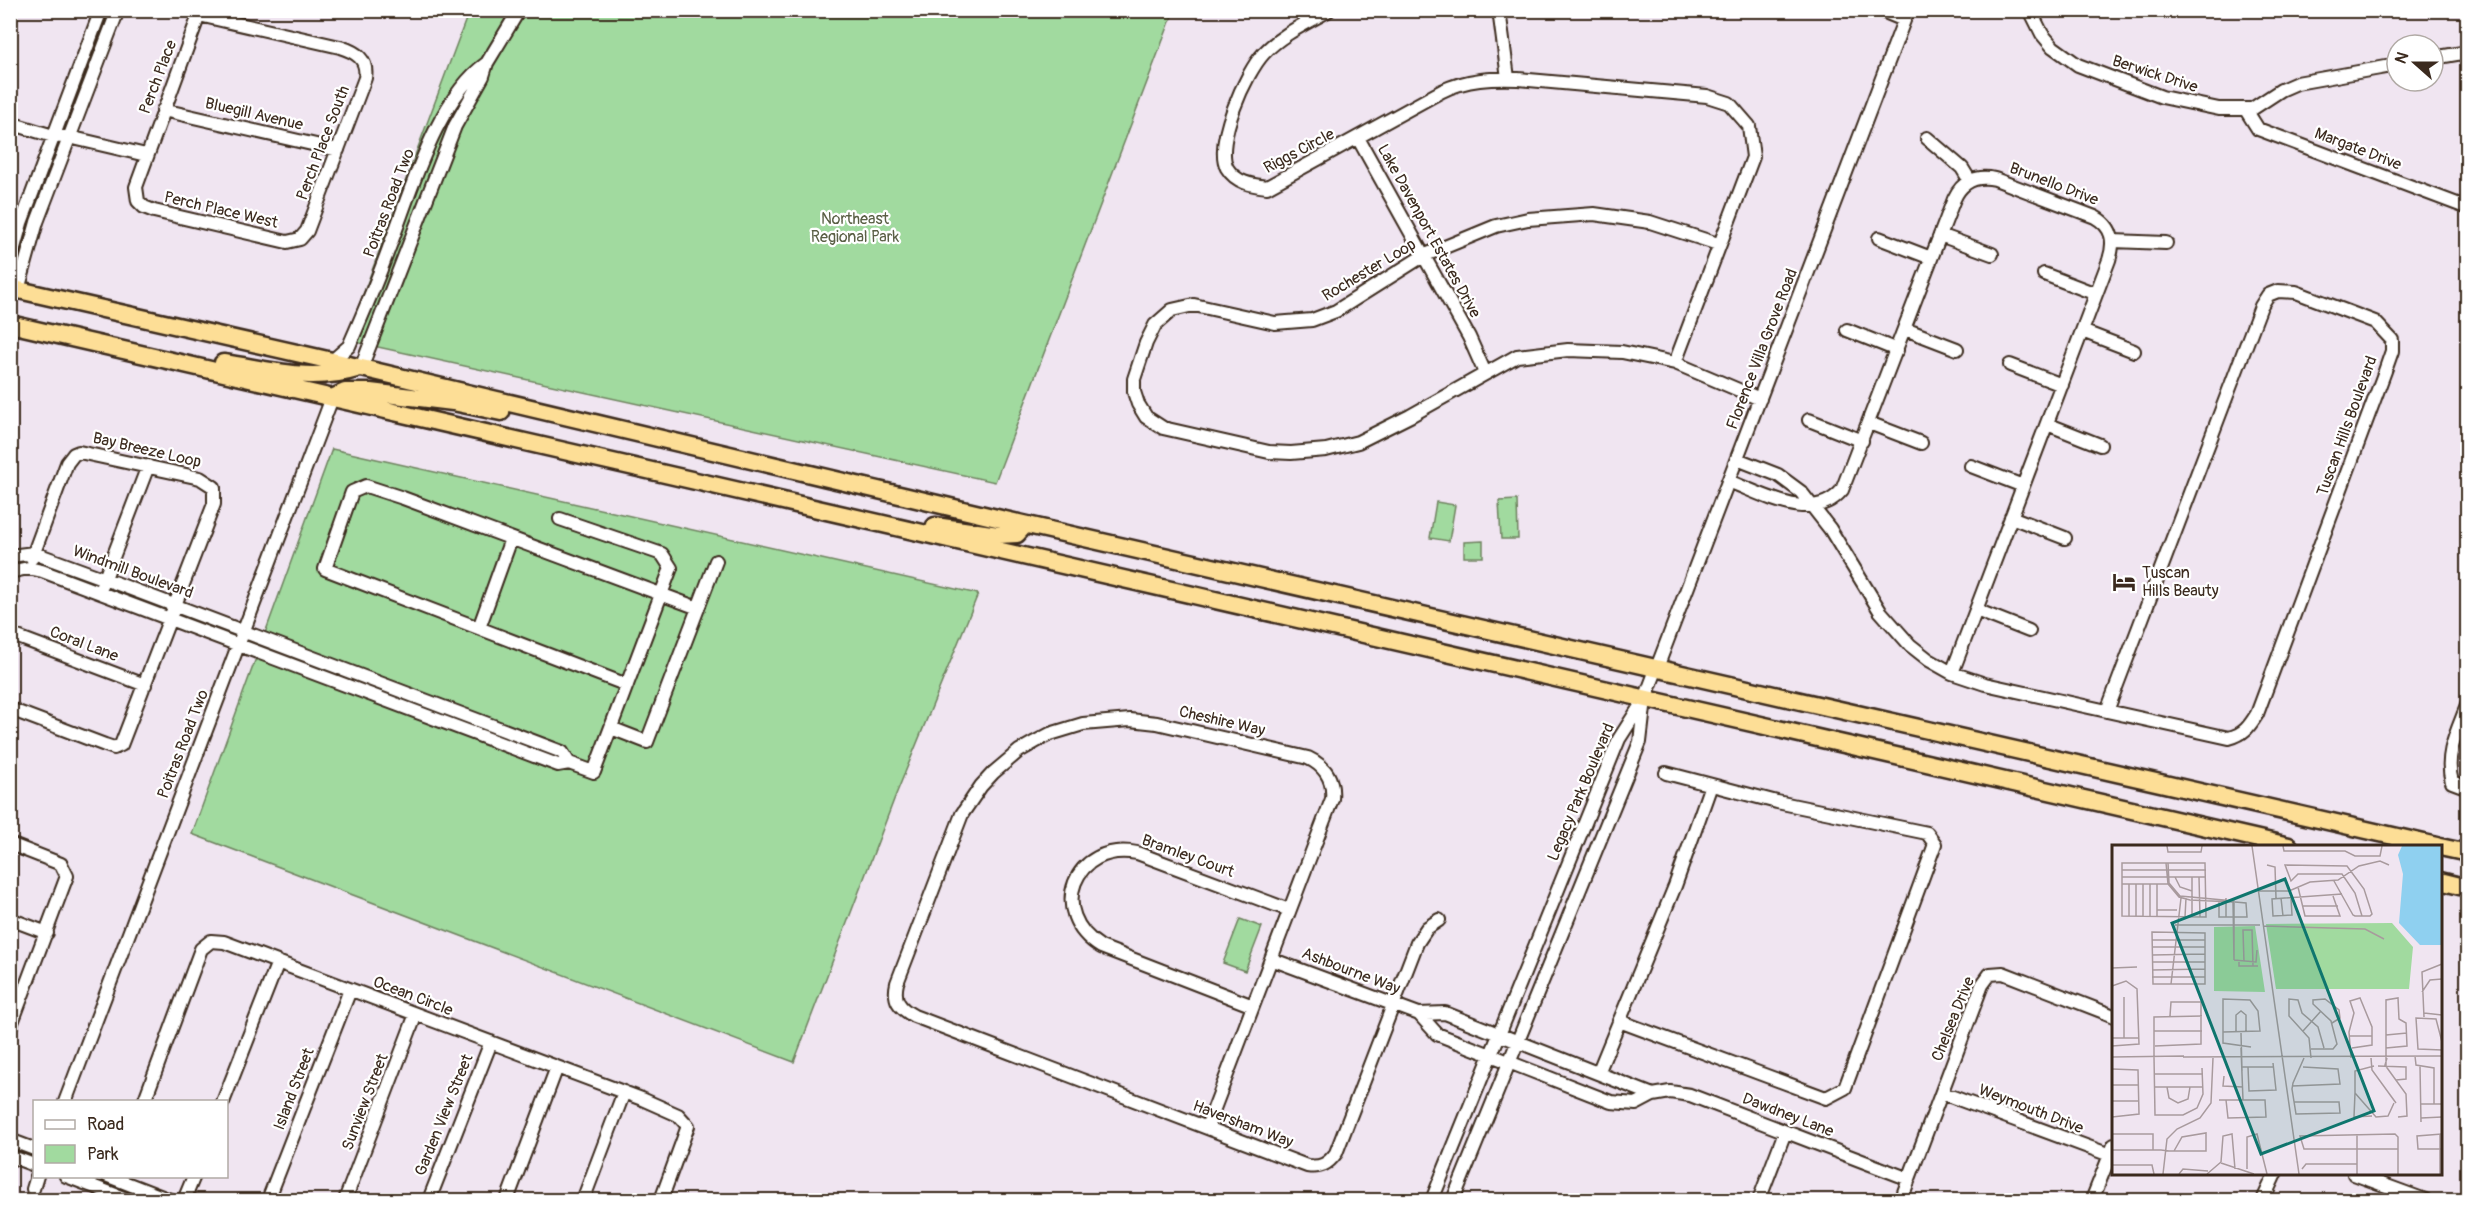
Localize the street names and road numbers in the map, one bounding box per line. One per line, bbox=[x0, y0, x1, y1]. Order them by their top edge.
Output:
street label: Perch Place bbox=[135, 37, 181, 117]
street label: Berwick Drive bbox=[2110, 51, 2200, 97]
street label: Perch Place South bbox=[292, 83, 354, 203]
street label: Bluegill Avenue bbox=[203, 93, 305, 135]
street label: Margate Drive bbox=[2312, 123, 2404, 175]
street label: Riggs Circle bbox=[1260, 124, 1338, 178]
street label: Lake Davenport Estates Drive bbox=[1373, 141, 1485, 321]
street label: Poitras Road Two bbox=[359, 145, 419, 260]
street label: Brunello Drive bbox=[2007, 158, 2101, 210]
street label: Perch Place West bbox=[162, 187, 280, 233]
street label: Rochester Loop bbox=[1318, 234, 1420, 306]
street label: Florence Villa Grove Road bbox=[1722, 266, 1802, 432]
street label: Tuscan Hills Boulevard bbox=[2312, 353, 2382, 499]
street label: Bay Breeze Loop bbox=[91, 428, 203, 472]
street label: Windmill Boulevard bbox=[70, 541, 196, 603]
street label: Coral Lane bbox=[47, 622, 121, 666]
street label: Poitras Road Two bbox=[153, 686, 213, 801]
street label: Cheshire Way bbox=[1177, 701, 1267, 741]
street label: Legacy Park Boulevard bbox=[1543, 720, 1619, 864]
street label: Bramley Court bbox=[1139, 830, 1238, 882]
street label: Ashbourne Way bbox=[1299, 943, 1403, 999]
street label: Ocean Circle bbox=[370, 972, 456, 1020]
street label: Chelsea Drive bbox=[1927, 974, 1979, 1064]
street label: Island Street bbox=[269, 1045, 319, 1133]
street label: Sunview Street bbox=[337, 1050, 393, 1153]
street label: Garden View Street bbox=[410, 1051, 478, 1179]
street label: Weymouth Drive bbox=[1976, 1080, 2086, 1138]
street label: Dawdney Lane bbox=[1739, 1088, 1837, 1142]
street label: Haversham Way bbox=[1190, 1096, 1296, 1152]

